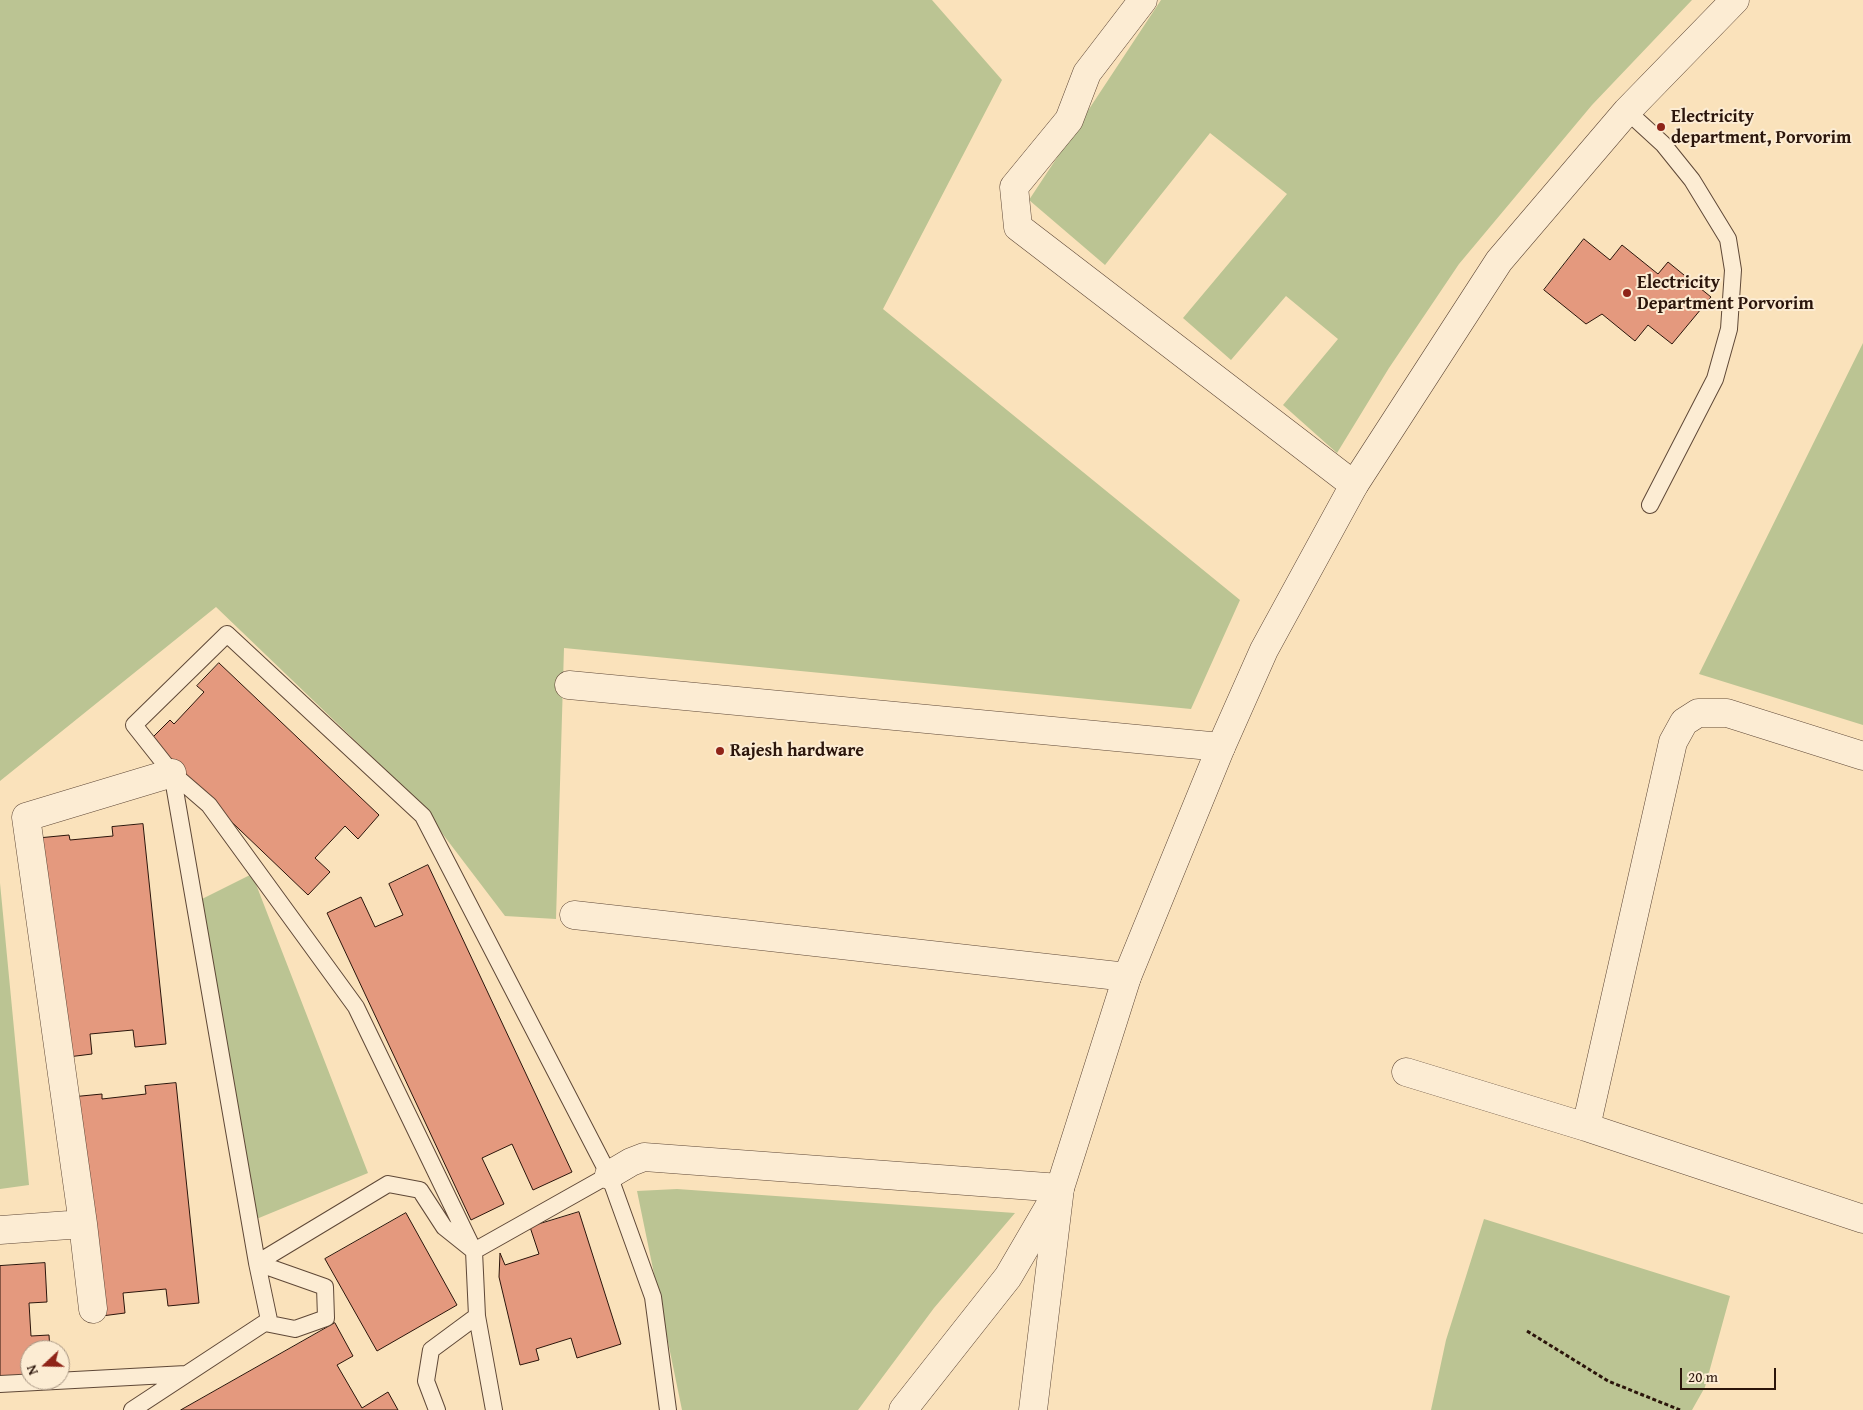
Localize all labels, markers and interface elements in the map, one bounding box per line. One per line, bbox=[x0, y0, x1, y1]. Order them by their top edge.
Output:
place label: Electricity department, Porvorim bbox=[1671, 106, 1852, 148]
marker: Electricity department, Porvorim bbox=[1655, 121, 1667, 133]
place label: Electricity Department Porvorim bbox=[1637, 272, 1814, 314]
marker: Electricity Department Porvorim bbox=[1621, 287, 1633, 299]
place label: Rajesh hardware bbox=[730, 740, 864, 762]
marker: Rajesh hardware bbox=[714, 745, 726, 757]
north arrow bbox=[20, 1340, 70, 1390]
scale bar bbox=[1683, 1358, 1779, 1390]
text: N bbox=[21, 1362, 43, 1378]
text: 20 m bbox=[1688, 1366, 1718, 1387]

